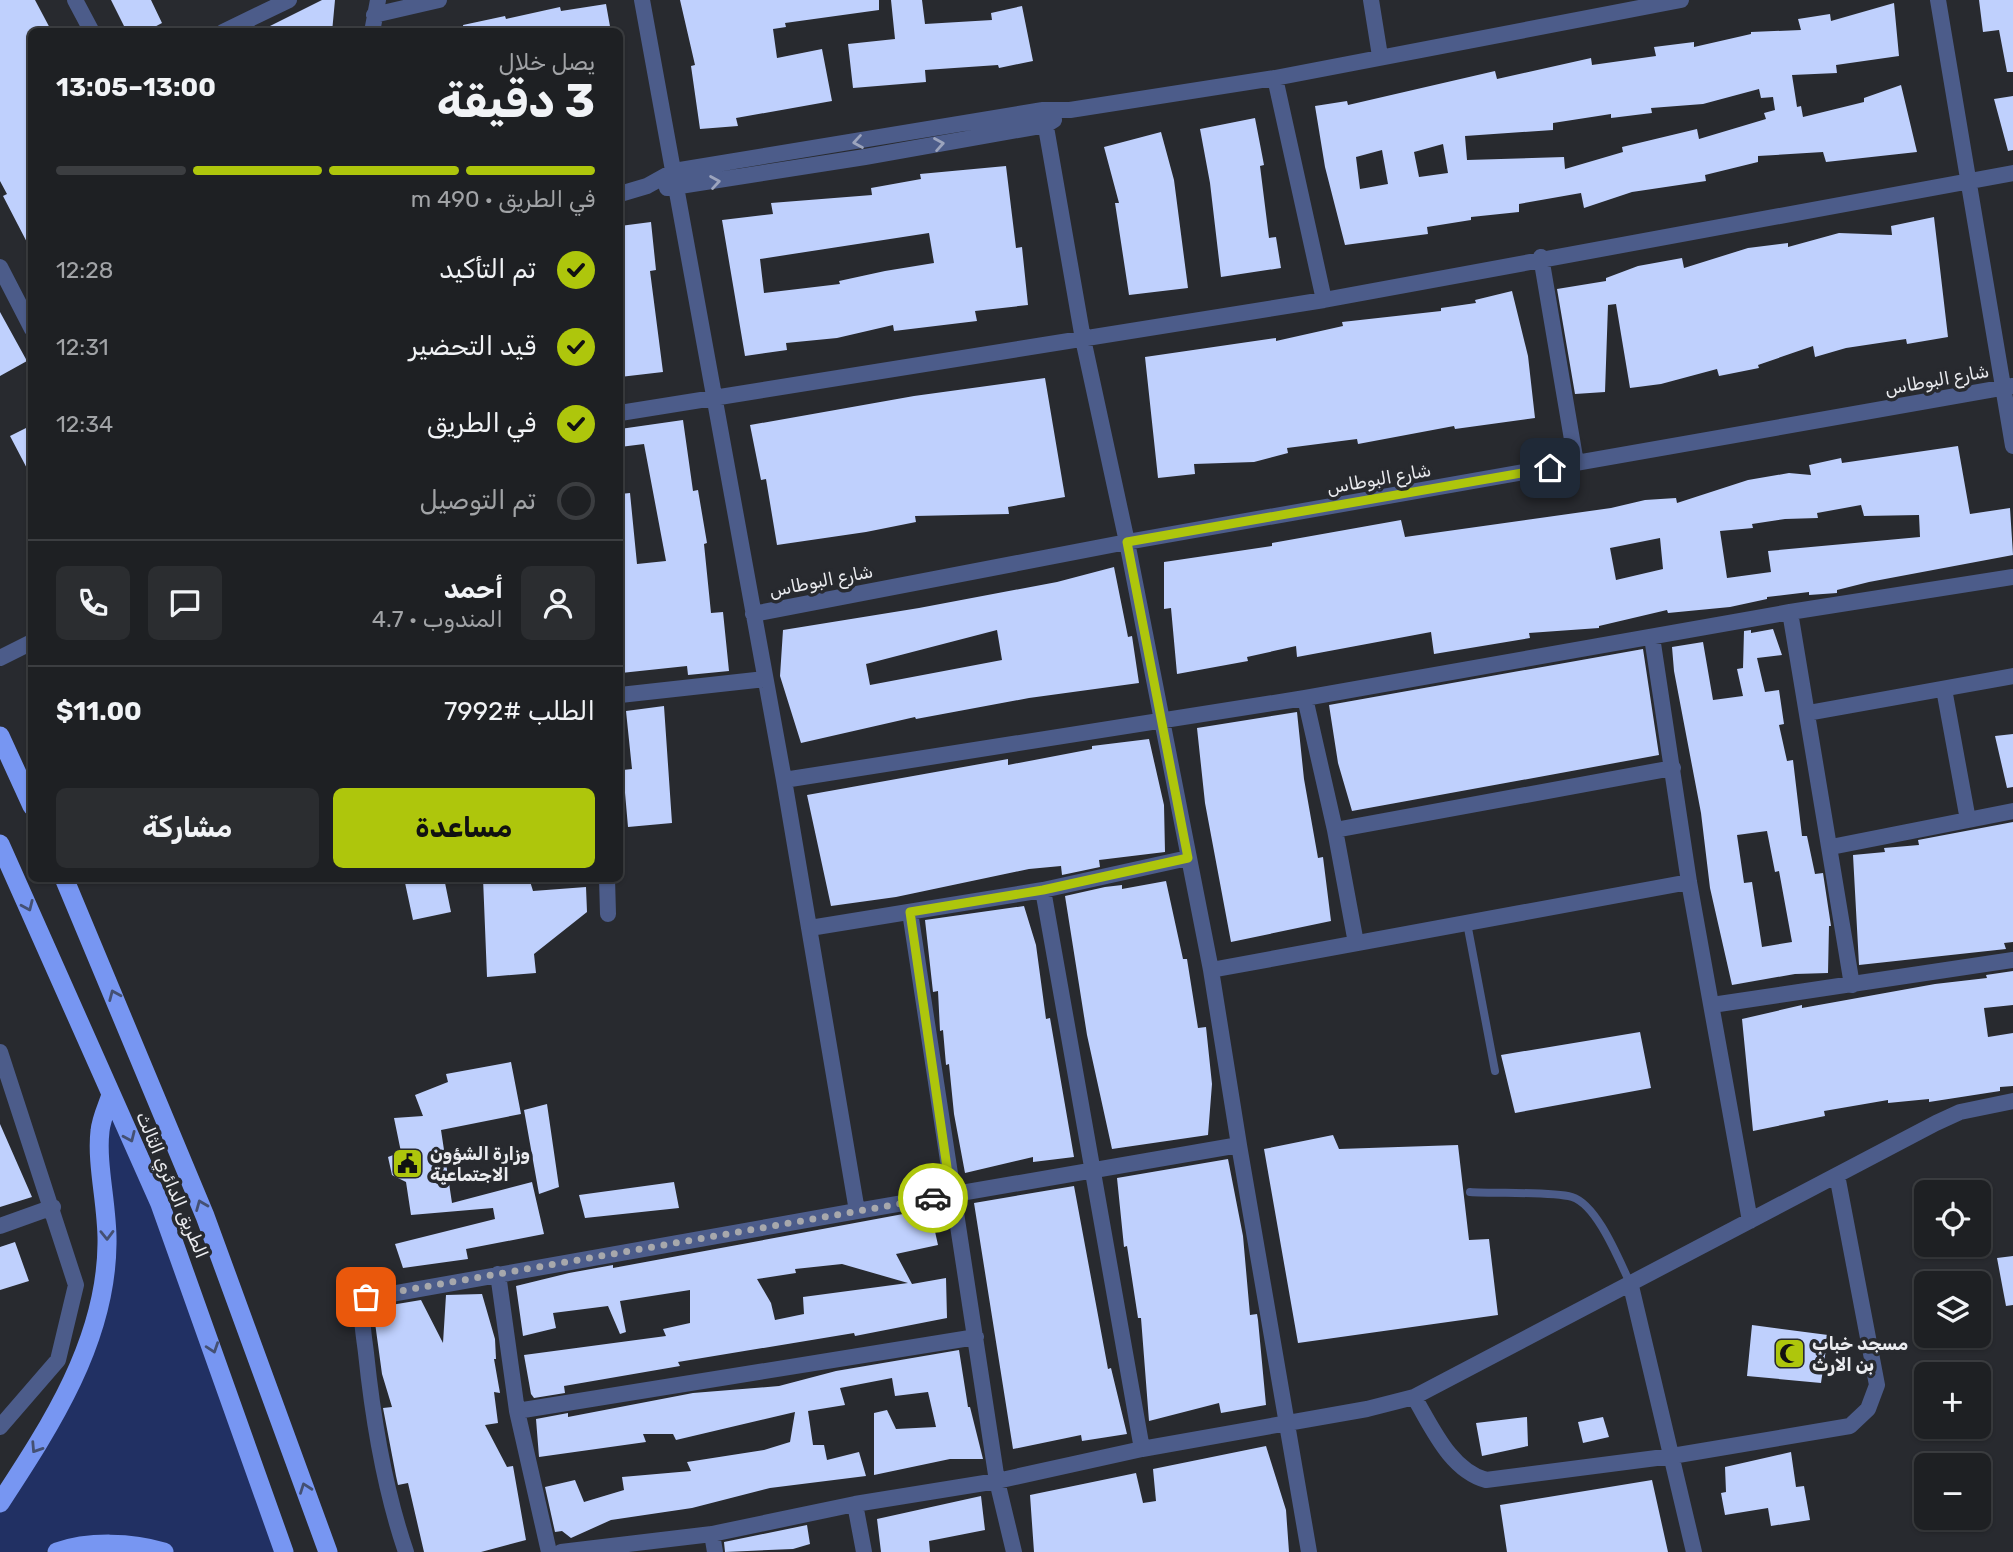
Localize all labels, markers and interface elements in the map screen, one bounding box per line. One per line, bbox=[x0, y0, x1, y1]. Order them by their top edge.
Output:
text: يصل خلال bbox=[499, 48, 595, 76]
text: 13:00–13:05 bbox=[56, 72, 216, 103]
text: 3 دقيقة bbox=[437, 74, 595, 129]
one-way arrow bbox=[852, 134, 864, 149]
one-way arrow bbox=[933, 137, 945, 152]
one-way arrow bbox=[709, 175, 721, 190]
text: في الطريق · 490 m bbox=[411, 185, 595, 213]
icon: check bbox=[557, 251, 595, 289]
text: تم التأكيد bbox=[439, 254, 536, 285]
text: 12:28 bbox=[56, 256, 113, 284]
icon: check bbox=[557, 328, 595, 366]
text: قيد التحضير bbox=[409, 331, 536, 362]
text: 12:31 bbox=[56, 333, 108, 361]
street label: شارع البوطاس bbox=[1883, 360, 1991, 401]
icon: check bbox=[557, 405, 595, 443]
text: في الطريق bbox=[427, 408, 536, 439]
text: 12:34 bbox=[56, 410, 113, 438]
pin bbox=[1520, 438, 1580, 498]
icon: home bbox=[1531, 449, 1569, 487]
street label: شارع البوطاس bbox=[1325, 459, 1433, 500]
text: تم التوصيل bbox=[419, 485, 536, 516]
street label: شارع البوطاس bbox=[767, 560, 875, 603]
button: phone bbox=[56, 566, 130, 640]
button: chat bbox=[148, 566, 222, 640]
button: person bbox=[521, 566, 595, 640]
text: أحمد bbox=[444, 574, 503, 605]
text: المندوب · 4.7 bbox=[372, 605, 503, 633]
text: $11.00 bbox=[56, 696, 142, 727]
text: الطلب #7992 bbox=[444, 696, 595, 727]
button: مشاركة bbox=[56, 788, 319, 868]
button: مساعدة bbox=[333, 788, 595, 868]
one-way arrow bbox=[20, 899, 34, 911]
one-way arrow bbox=[108, 990, 122, 1002]
street label: الطريق الدائري الثالث bbox=[130, 1108, 213, 1262]
one-way arrow bbox=[122, 1129, 136, 1142]
place label: وزارة الشؤون الاجتماعية bbox=[430, 1143, 530, 1186]
public building icon: وزارة الشؤون الاجتماعية bbox=[390, 1147, 424, 1181]
courier bbox=[898, 1163, 968, 1233]
icon: car bbox=[914, 1179, 952, 1217]
map controls bbox=[1914, 1180, 1991, 1530]
button: locate bbox=[1914, 1180, 1991, 1257]
one-way arrow bbox=[195, 1200, 209, 1212]
one-way arrow bbox=[99, 1230, 114, 1241]
pin bbox=[336, 1267, 396, 1327]
button: layers bbox=[1914, 1271, 1991, 1348]
icon: bag bbox=[347, 1278, 385, 1316]
place label: مسجد خباب بن الارث bbox=[1812, 1333, 1908, 1376]
mosque icon: مسجد خباب بن الارث bbox=[1772, 1337, 1806, 1371]
one-way arrow bbox=[205, 1341, 219, 1354]
button: + bbox=[1914, 1362, 1991, 1439]
one-way arrow bbox=[32, 1440, 44, 1453]
button: − bbox=[1914, 1453, 1991, 1530]
one-way arrow bbox=[299, 1482, 313, 1494]

